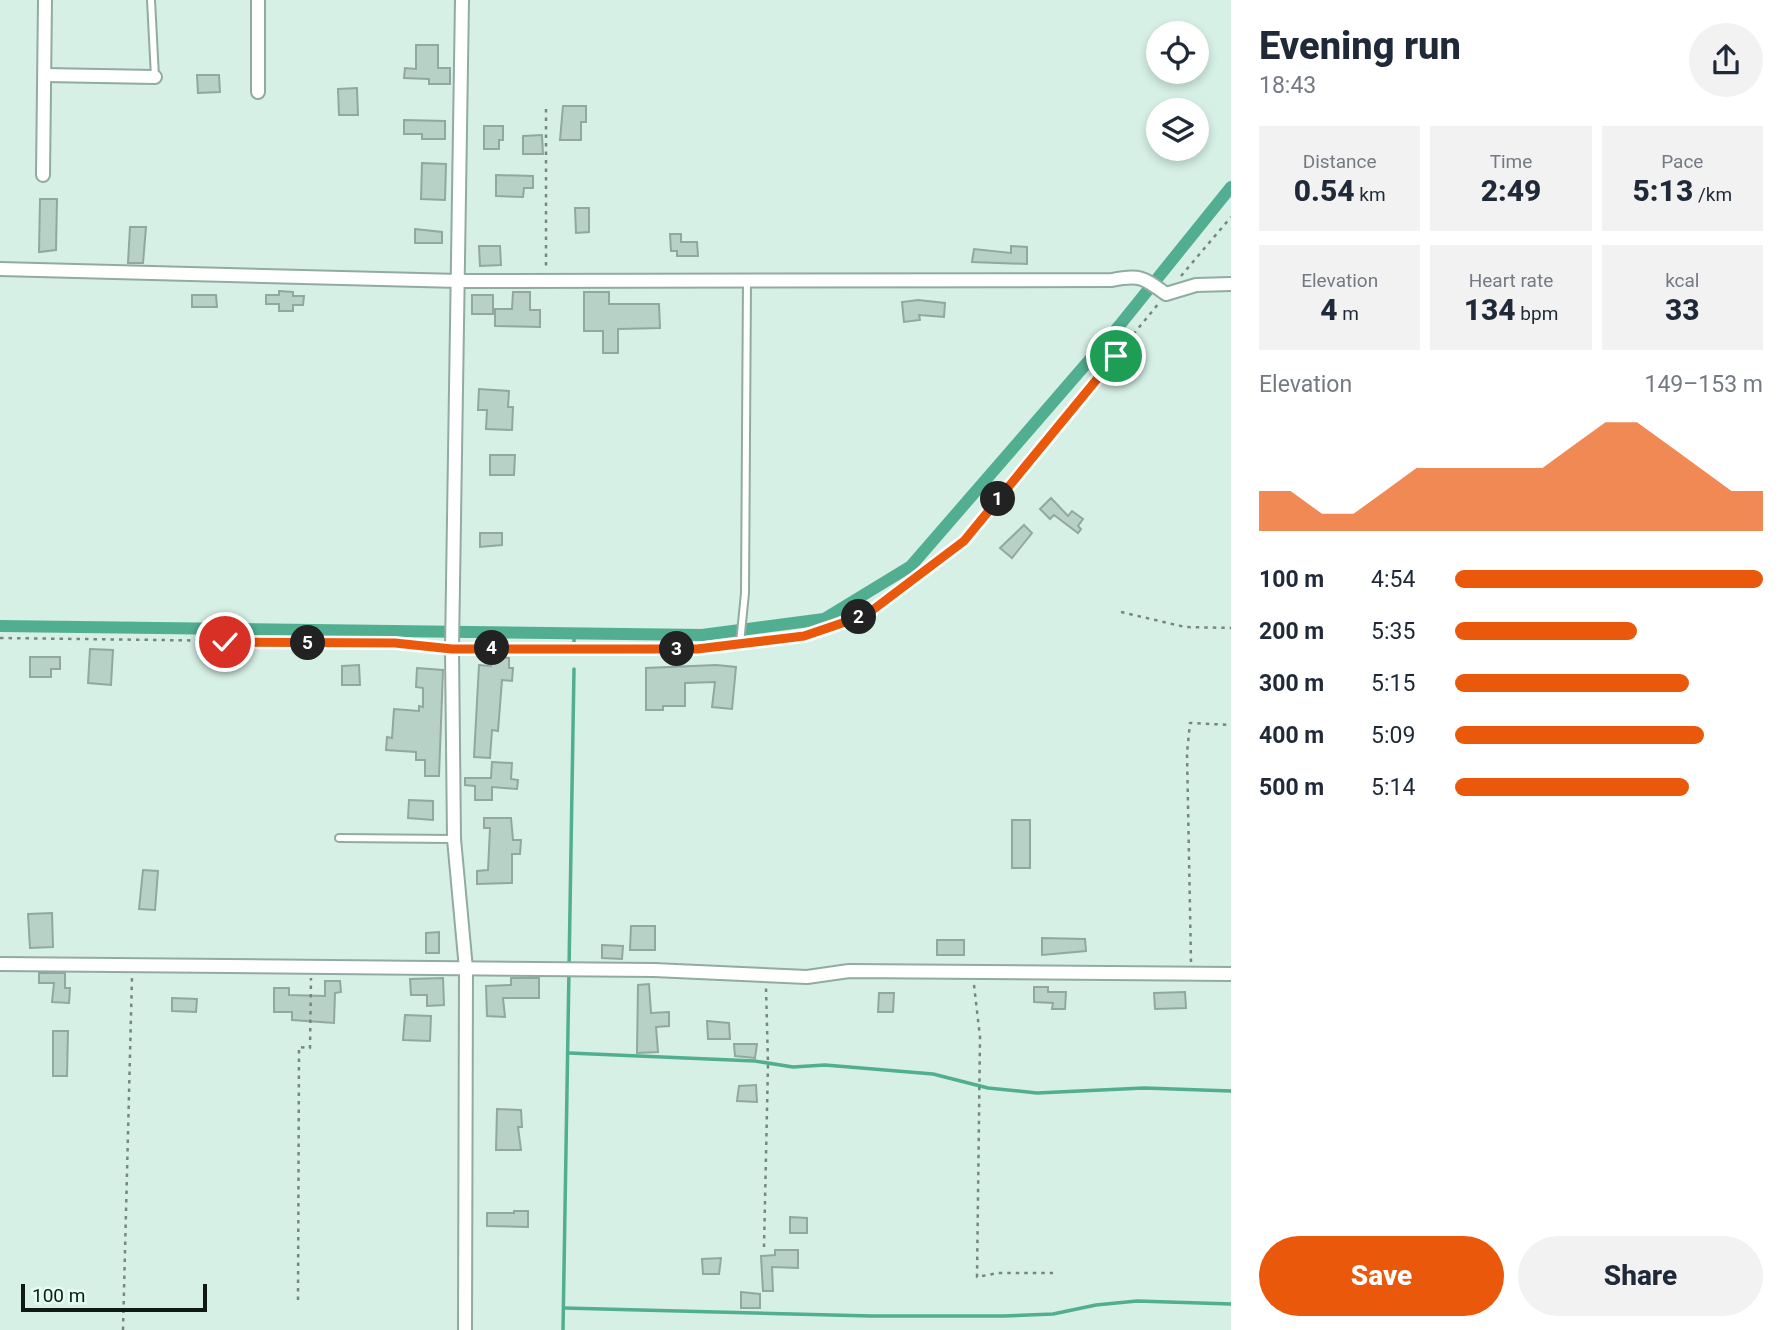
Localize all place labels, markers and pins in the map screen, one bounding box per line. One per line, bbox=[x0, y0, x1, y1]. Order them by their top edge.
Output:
pin bbox=[1086, 326, 1146, 386]
pin: 1 bbox=[981, 482, 1016, 516]
pin: 2 bbox=[842, 600, 876, 634]
pin bbox=[195, 612, 255, 672]
pin: 5 bbox=[290, 626, 326, 660]
pin: 4 bbox=[475, 630, 510, 666]
pin: 3 bbox=[660, 632, 694, 666]

